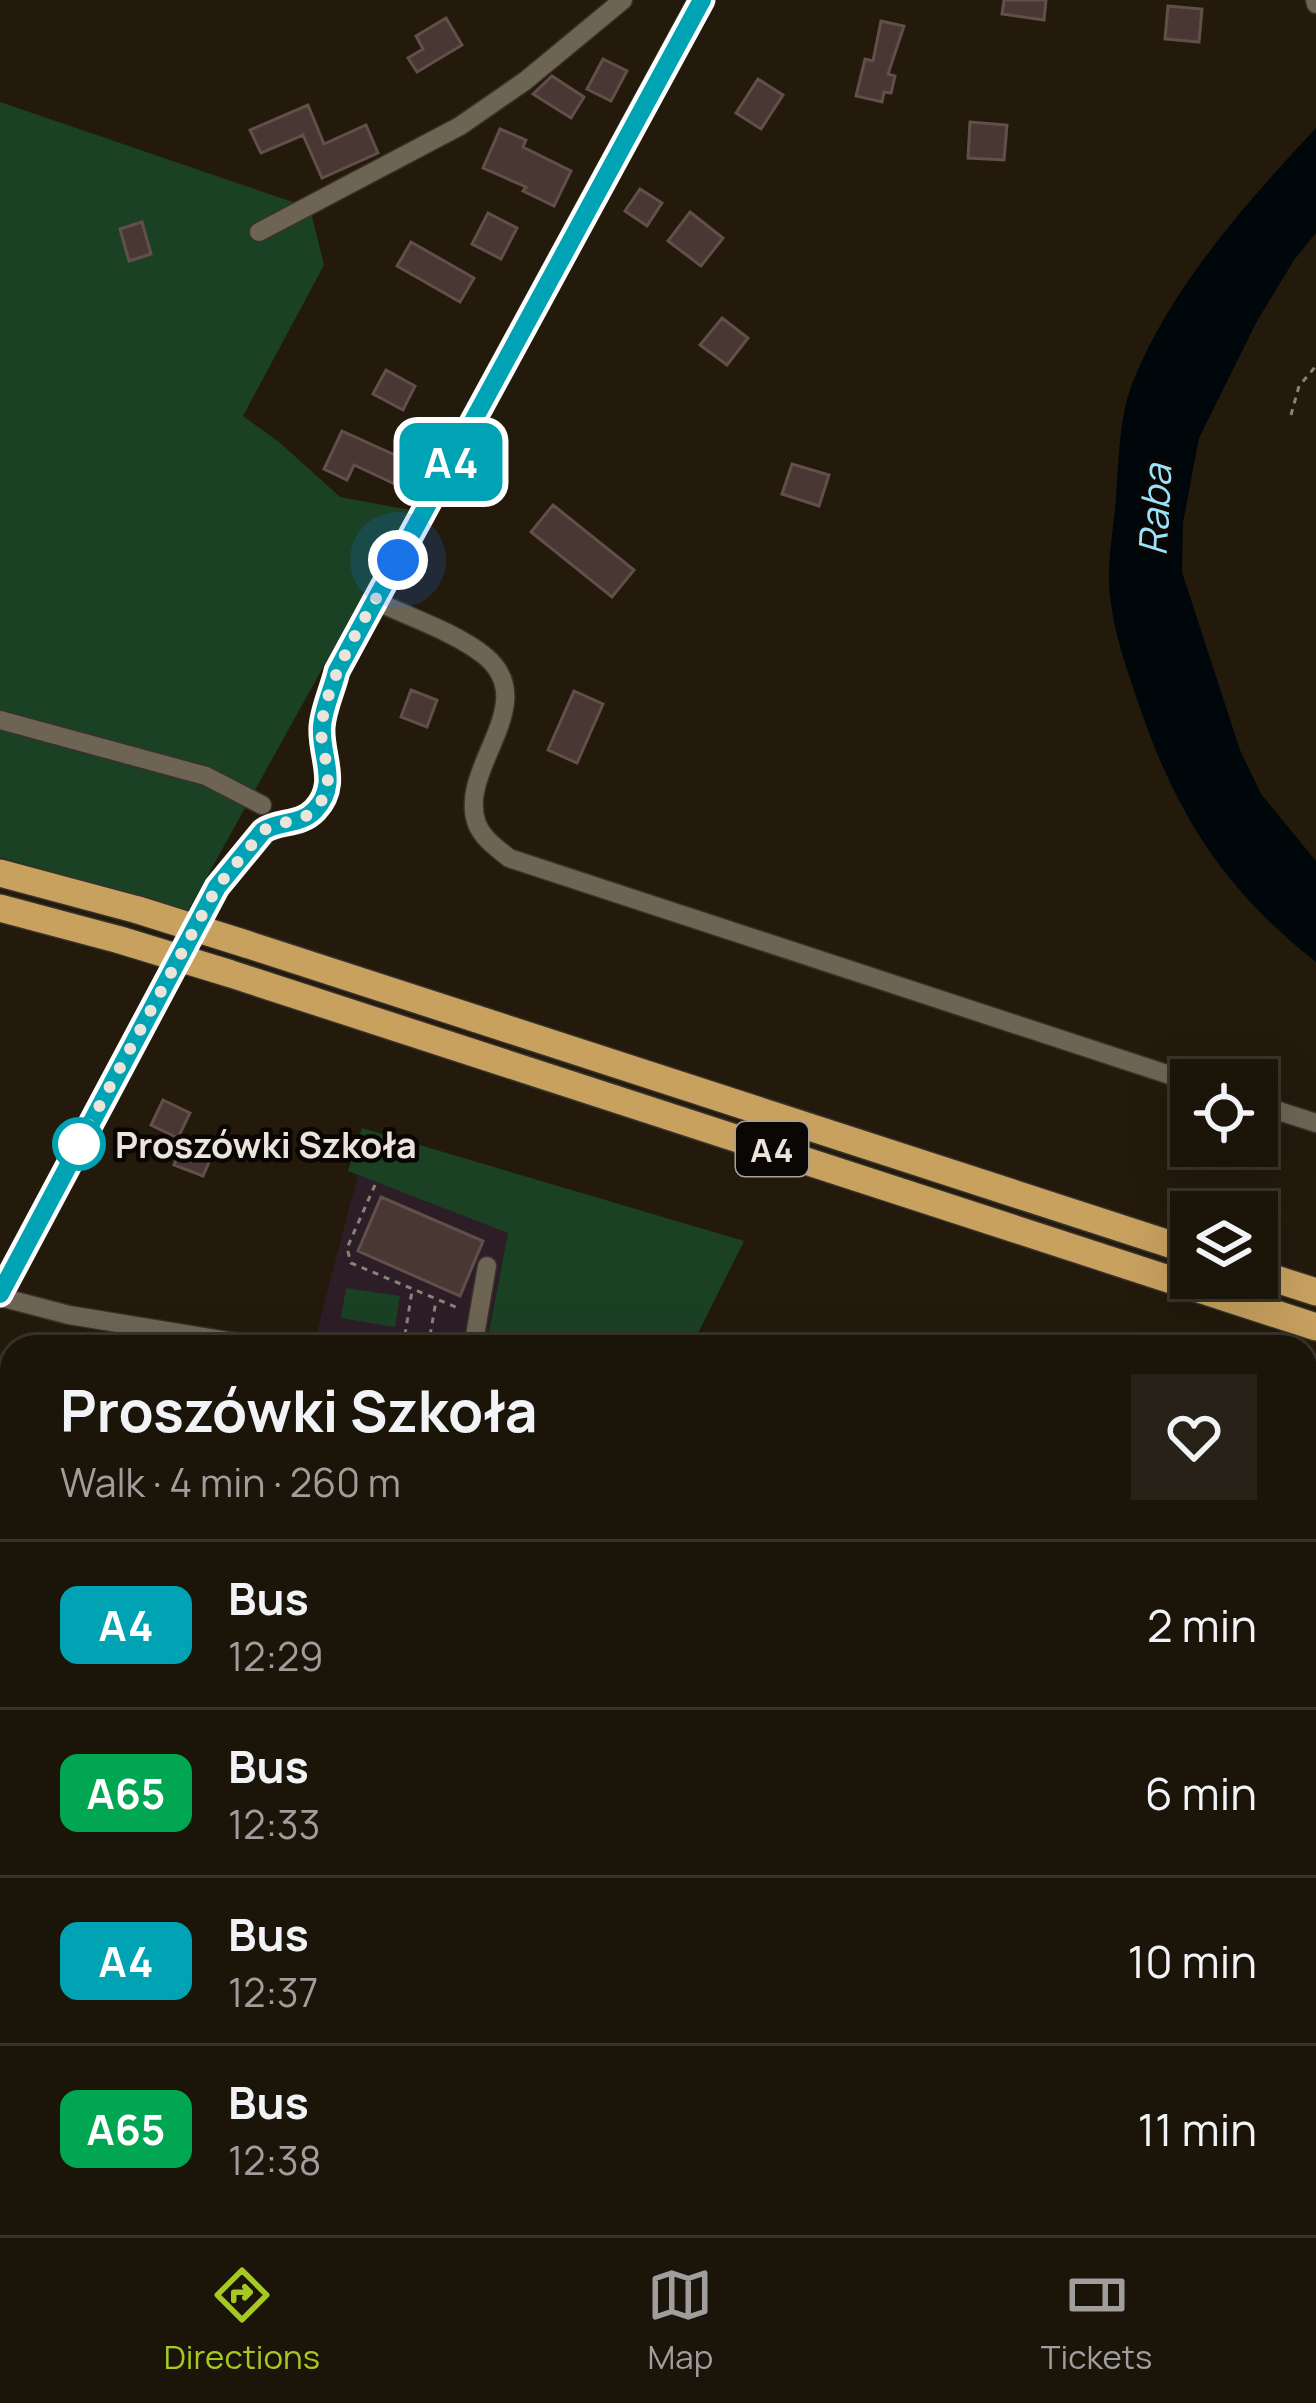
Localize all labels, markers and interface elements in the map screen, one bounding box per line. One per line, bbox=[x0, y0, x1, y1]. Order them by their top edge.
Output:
line badge: A4 bbox=[397, 423, 505, 501]
text: A4 bbox=[423, 433, 479, 491]
water label: Raba bbox=[1125, 461, 1183, 557]
your location bbox=[368, 530, 428, 590]
map controls bbox=[1170, 1059, 1278, 1299]
button: locate bbox=[1170, 1059, 1278, 1167]
marker: Proszówki Szkoła bbox=[54, 1119, 104, 1169]
place label: Proszówki Szkoła bbox=[115, 1120, 417, 1169]
road number: A4 bbox=[736, 1122, 808, 1176]
button: layers bbox=[1170, 1191, 1278, 1299]
text: Proszówki Szkoła bbox=[60, 1371, 538, 1449]
button: heart bbox=[1131, 1374, 1257, 1500]
text: Walk · 4 min · 260 m bbox=[60, 1455, 401, 1509]
text: Bus bbox=[228, 1567, 309, 1629]
text: 2 min bbox=[1147, 1594, 1257, 1656]
text: A4 bbox=[98, 1596, 154, 1654]
text: 12:29 bbox=[228, 1629, 324, 1683]
text: Bus bbox=[228, 1735, 309, 1797]
text: 6 min bbox=[1145, 1762, 1257, 1824]
text: A65 bbox=[87, 1764, 165, 1822]
text: 12:33 bbox=[228, 1797, 320, 1851]
text: Bus bbox=[228, 1903, 309, 1965]
text: 10 min bbox=[1128, 1930, 1257, 1992]
text: A4 bbox=[98, 1932, 154, 1990]
text: 12:37 bbox=[228, 1965, 318, 2019]
text: Bus bbox=[228, 2071, 309, 2133]
text: 11 min bbox=[1138, 2098, 1257, 2160]
text: A65 bbox=[87, 2100, 165, 2158]
text: 12:38 bbox=[228, 2133, 321, 2187]
tab: Directions bbox=[164, 2262, 320, 2379]
tab: Map bbox=[647, 2262, 713, 2379]
tab: Tickets bbox=[1041, 2262, 1152, 2379]

